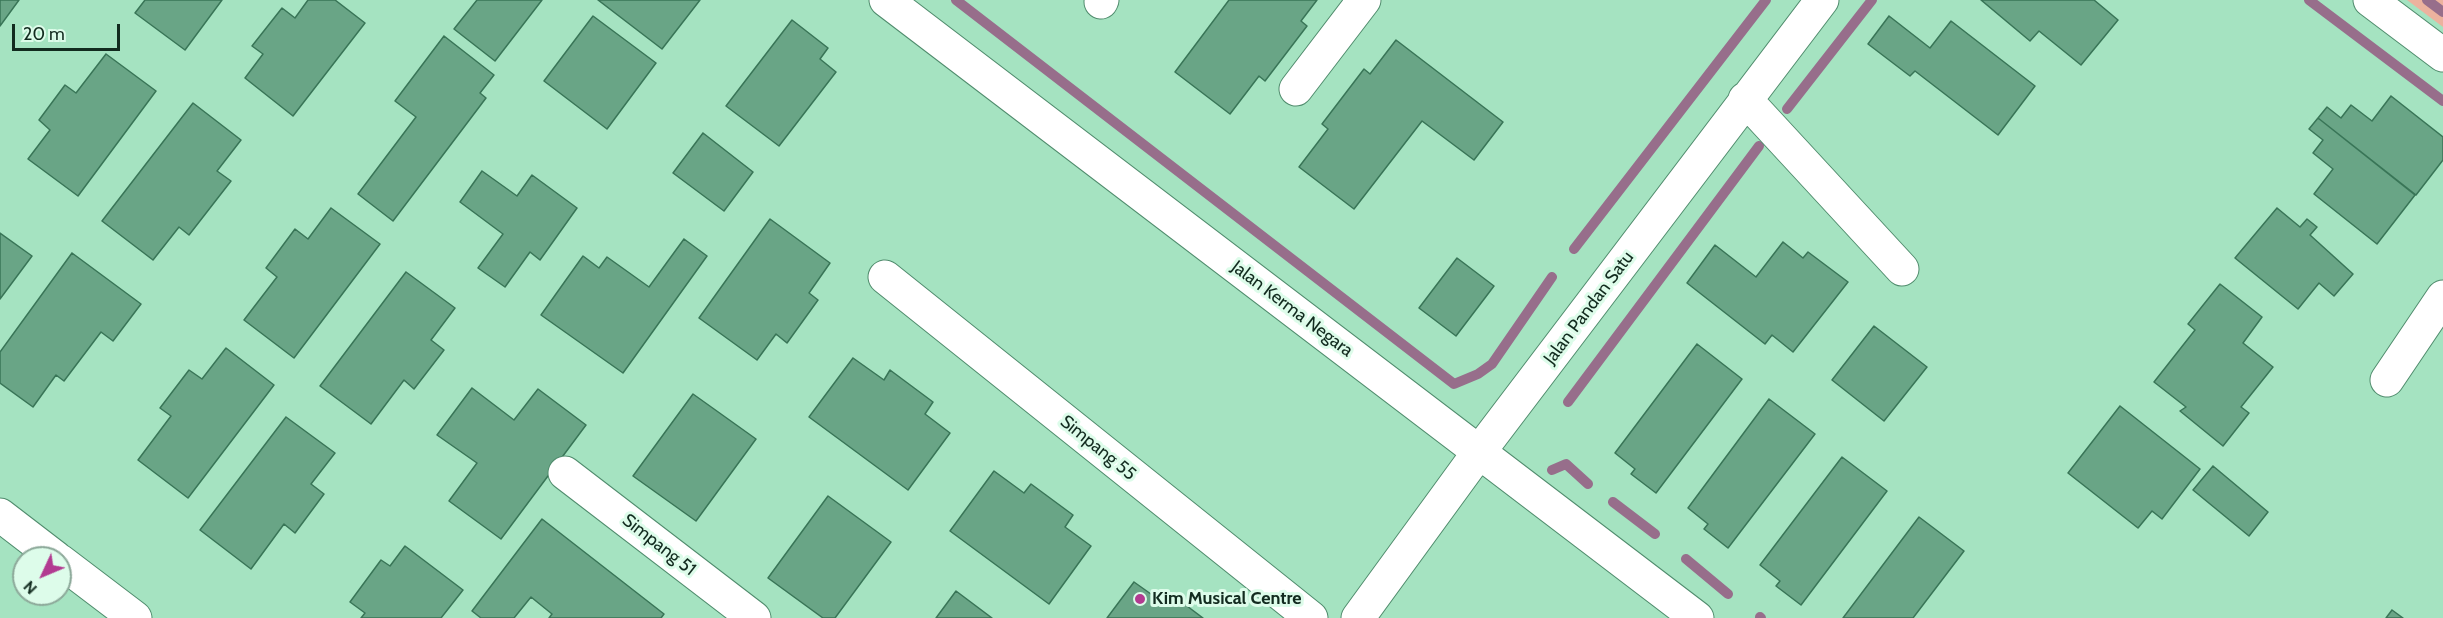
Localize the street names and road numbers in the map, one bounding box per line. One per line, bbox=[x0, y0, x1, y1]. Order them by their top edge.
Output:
street label: Jalan Pandan Satu bbox=[1539, 247, 1639, 369]
street label: Jalan Kerma Negara bbox=[1227, 256, 1357, 362]
street label: Simpang 55 bbox=[1056, 411, 1140, 485]
street label: Simpang 51 bbox=[618, 510, 700, 580]

